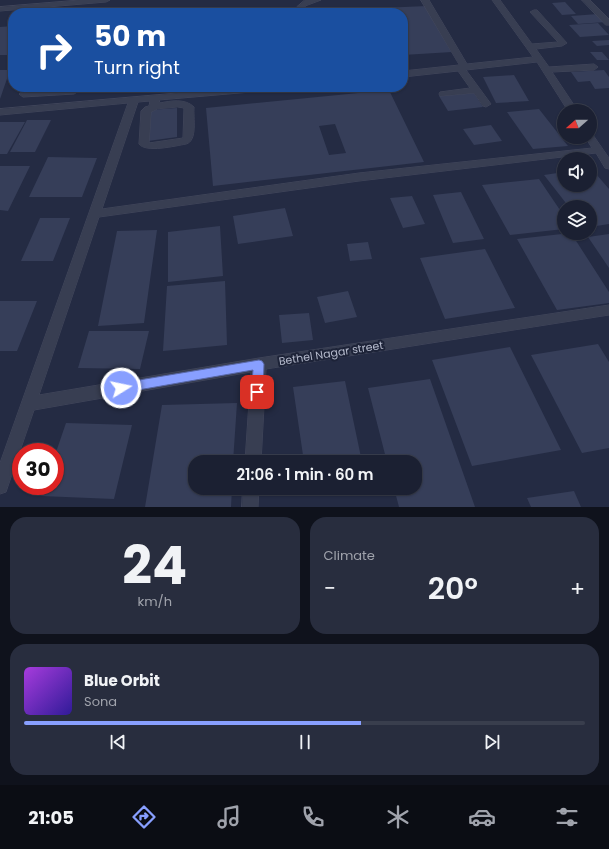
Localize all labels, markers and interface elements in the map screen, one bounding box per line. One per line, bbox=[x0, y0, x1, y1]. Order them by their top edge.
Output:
text: 50 m bbox=[94, 17, 166, 56]
icon: right bbox=[28, 24, 80, 76]
text: Turn right bbox=[94, 55, 180, 80]
north arrow bbox=[557, 104, 597, 144]
map controls bbox=[557, 104, 597, 240]
button: sound bbox=[557, 152, 597, 192]
button: layers bbox=[557, 200, 597, 240]
street label: Bethel Nagar street bbox=[278, 337, 384, 369]
position arrow bbox=[100, 367, 142, 409]
pin bbox=[240, 375, 274, 409]
icon: arrive bbox=[246, 381, 268, 403]
speed limit sign: 30 bbox=[12, 443, 64, 495]
text: 21:06 · 1 min · 60 m bbox=[236, 464, 374, 485]
text: 24 bbox=[122, 529, 187, 602]
text: Climate bbox=[324, 546, 375, 565]
text: 20° bbox=[428, 567, 478, 610]
text: − bbox=[324, 573, 336, 604]
text: + bbox=[570, 573, 585, 604]
text: km/h bbox=[137, 592, 172, 611]
text: Blue Orbit bbox=[84, 670, 160, 691]
text: Sona bbox=[84, 692, 117, 711]
icon: previous bbox=[107, 731, 129, 753]
icon: pause bbox=[294, 731, 316, 753]
icon: next bbox=[481, 731, 503, 753]
icon: directions bbox=[130, 803, 158, 831]
icon: music bbox=[215, 803, 243, 831]
icon: phone bbox=[299, 803, 327, 831]
icon: climate bbox=[384, 803, 412, 831]
icon: car bbox=[468, 803, 496, 831]
icon: filters bbox=[553, 803, 581, 831]
text: 21:05 bbox=[28, 805, 74, 830]

